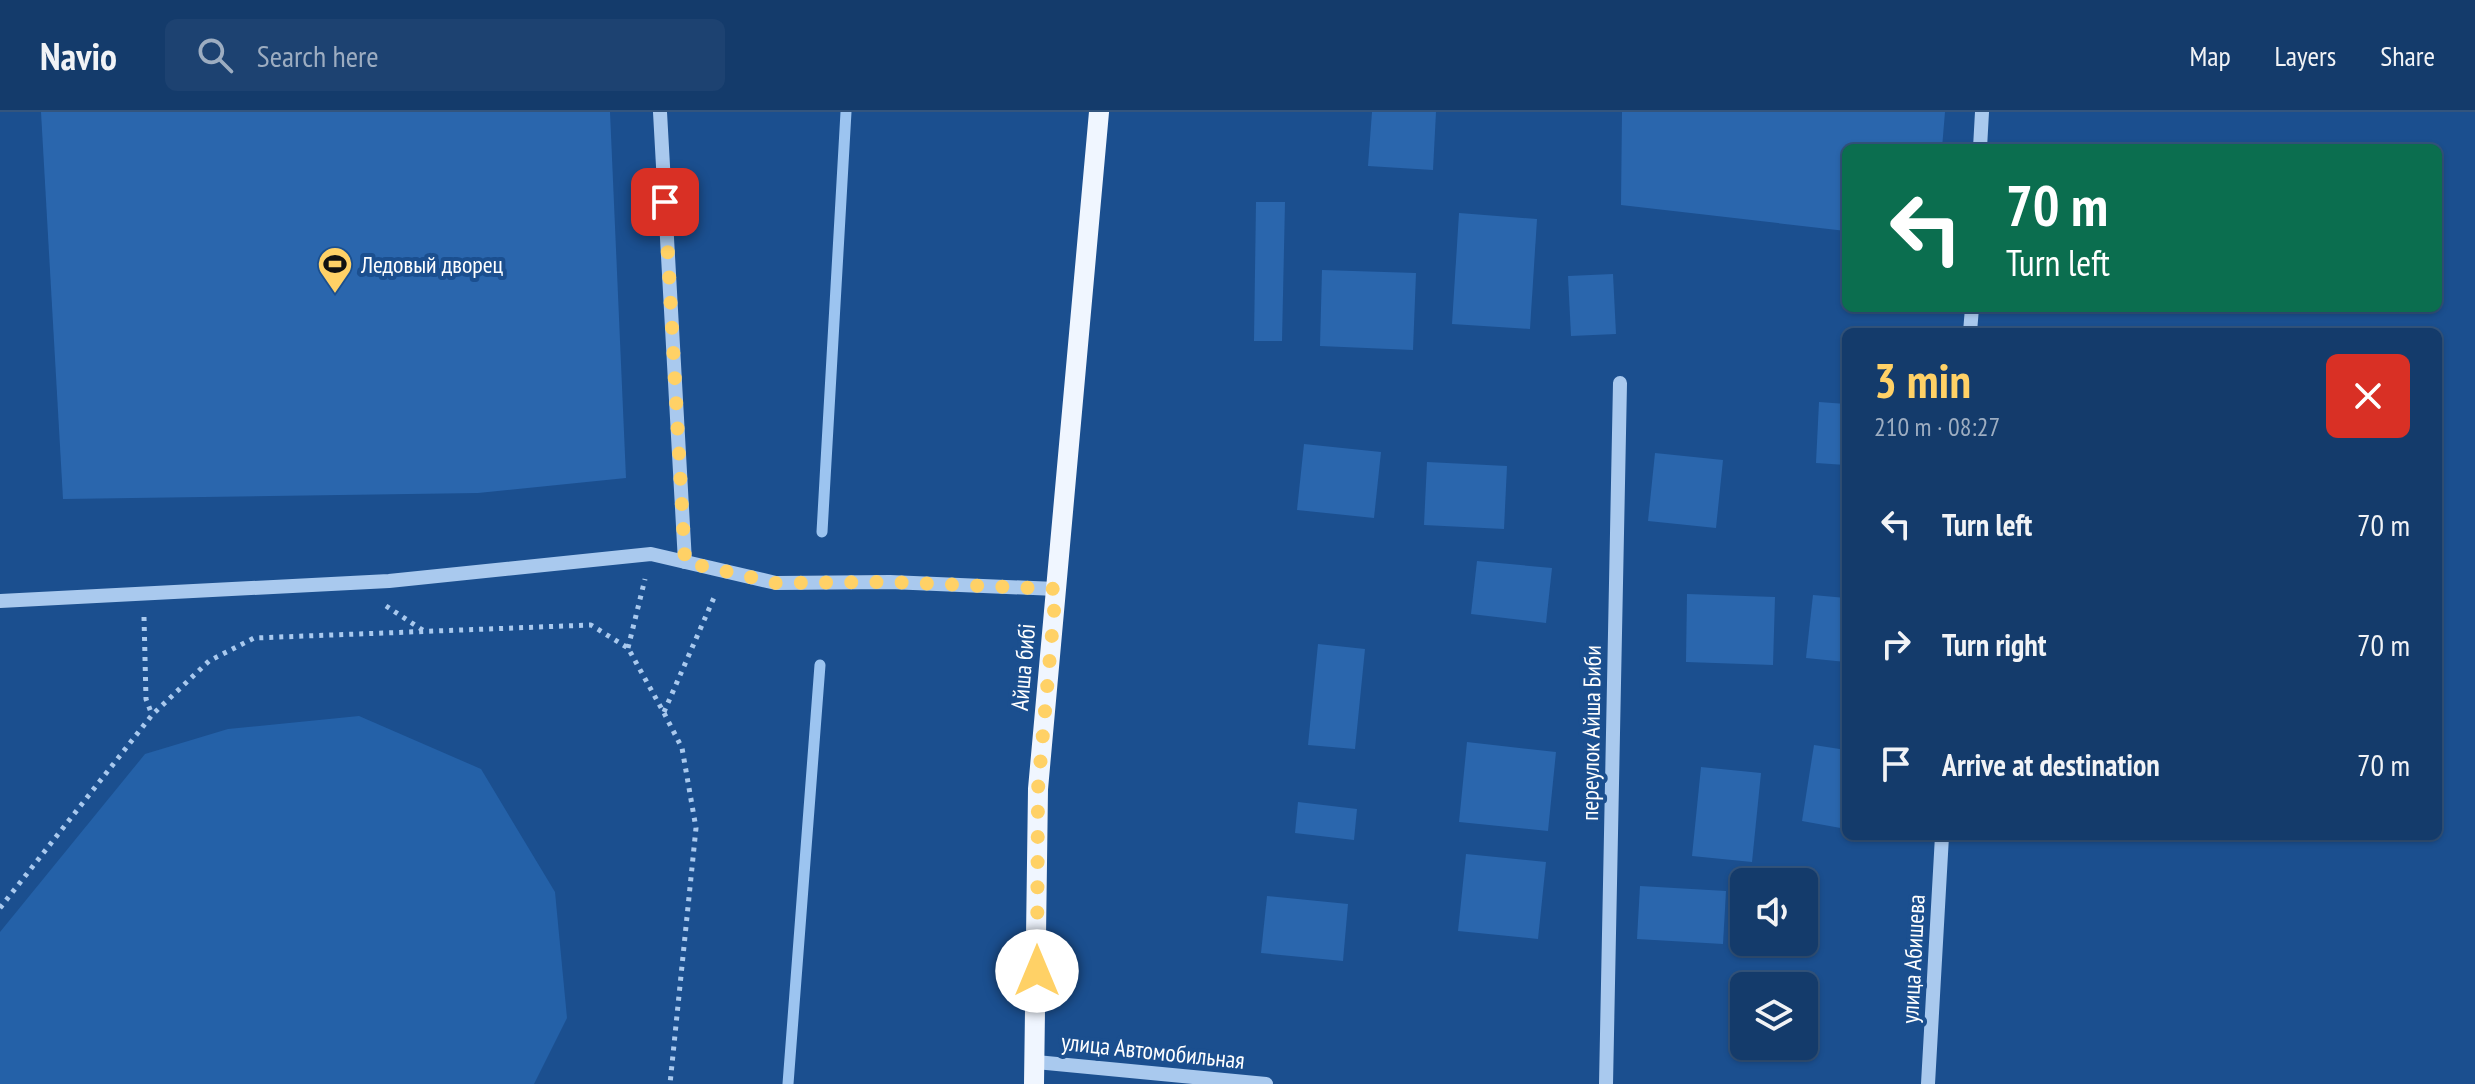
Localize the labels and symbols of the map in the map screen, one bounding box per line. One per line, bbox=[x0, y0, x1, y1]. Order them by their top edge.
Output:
pin bbox=[631, 168, 699, 236]
sports icon: Ледовый дворец bbox=[316, 245, 354, 295]
place label: Ледовый дворец bbox=[360, 249, 504, 280]
street label: Айша бибі bbox=[1004, 622, 1042, 712]
street label: переулок Айша Биби bbox=[1574, 645, 1608, 821]
street label: улица Абишева bbox=[1894, 894, 1932, 1024]
position arrow bbox=[995, 929, 1079, 1013]
street label: улица Автомобильная bbox=[1060, 1026, 1246, 1076]

